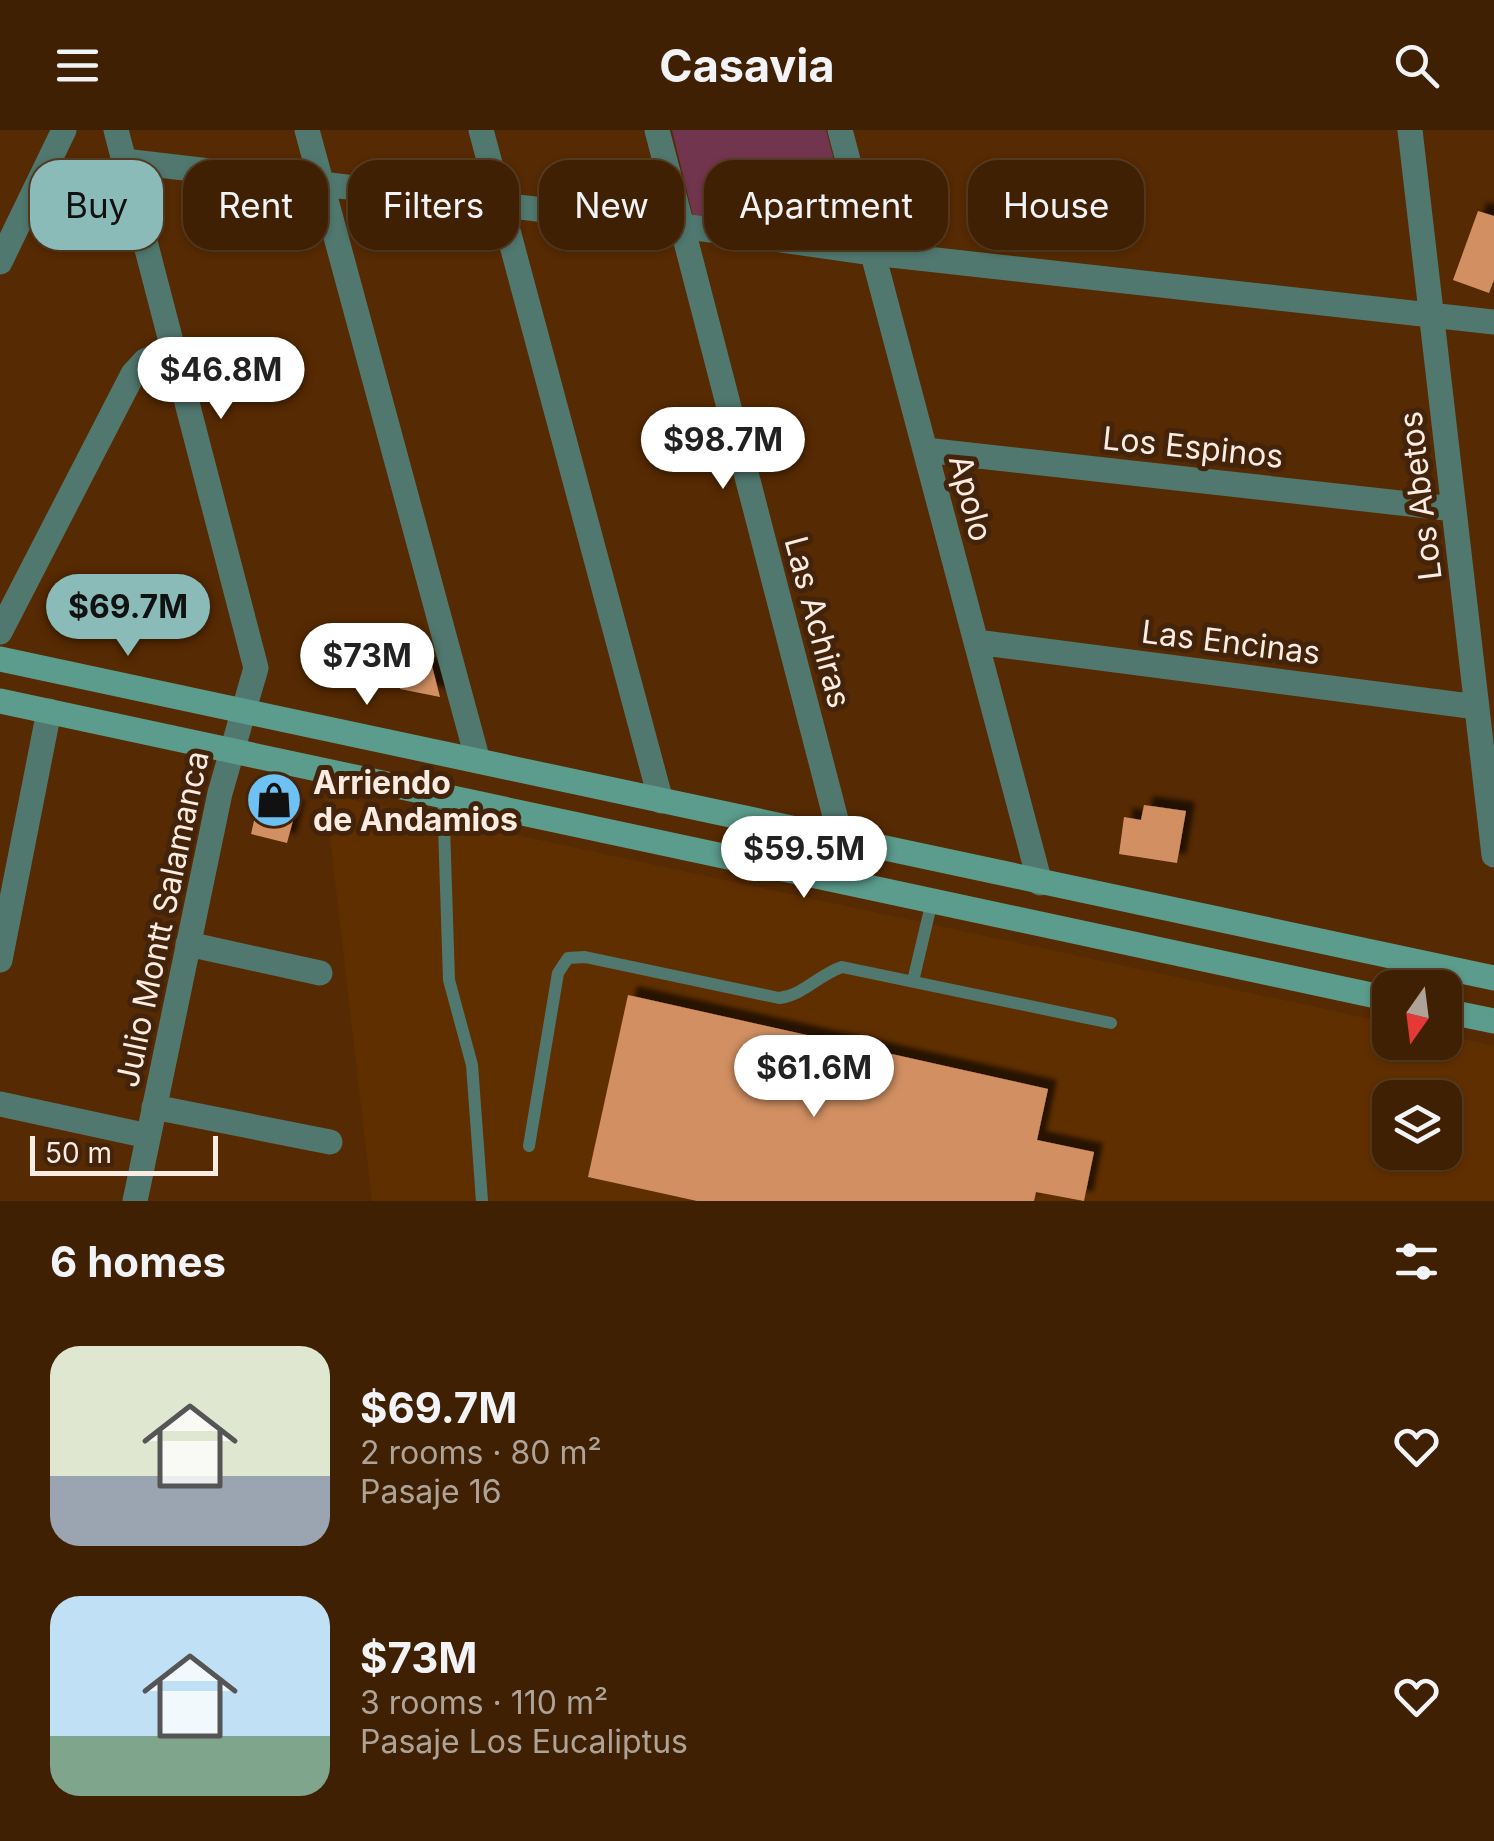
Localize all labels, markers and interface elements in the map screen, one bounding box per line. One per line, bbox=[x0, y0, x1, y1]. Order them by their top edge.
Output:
icon: menu bbox=[50, 38, 105, 93]
text: Casavia bbox=[659, 38, 835, 93]
icon: search bbox=[1389, 38, 1444, 93]
chip: Buy bbox=[30, 160, 163, 250]
chip: Rent bbox=[183, 160, 328, 250]
chip: Filters bbox=[348, 160, 519, 250]
chip: New bbox=[539, 160, 684, 250]
chip: Apartment bbox=[704, 160, 948, 250]
chip: House bbox=[968, 160, 1144, 250]
pin: $46.8M bbox=[140, 337, 302, 422]
text: $46.8M bbox=[160, 350, 282, 389]
pin: $98.7M bbox=[642, 407, 804, 492]
street label: Los Abetos bbox=[1390, 409, 1450, 583]
street label: Los Espinos bbox=[1101, 418, 1285, 476]
text: $98.7M bbox=[663, 420, 783, 459]
street label: Apolo bbox=[941, 451, 1001, 545]
street label: Las Achiras bbox=[776, 532, 860, 712]
pin: $69.7M bbox=[47, 574, 209, 659]
text: $69.7M bbox=[68, 587, 188, 626]
street label: Las Encinas bbox=[1139, 612, 1323, 672]
pin: $73M bbox=[308, 623, 426, 708]
text: $73M bbox=[322, 636, 412, 675]
street label: Julio Montt Salamanca bbox=[107, 747, 217, 1091]
place label: Arriendo de Andamios bbox=[313, 763, 518, 839]
shop icon: Arriendo de Andamios bbox=[244, 770, 304, 830]
pin: $59.5M bbox=[723, 816, 885, 901]
text: $59.5M bbox=[743, 829, 865, 868]
north arrow bbox=[1372, 970, 1462, 1060]
map controls bbox=[1372, 970, 1462, 1170]
pin: $61.6M bbox=[733, 1035, 895, 1120]
text: $61.6M bbox=[756, 1048, 872, 1087]
button: layers bbox=[1372, 1080, 1462, 1170]
scale bar bbox=[30, 1131, 218, 1176]
text: 50 m bbox=[45, 1136, 112, 1170]
icon: filters bbox=[1389, 1234, 1444, 1289]
text: 6 homes bbox=[50, 1236, 226, 1287]
text: $69.7M bbox=[360, 1382, 517, 1433]
icon: home bbox=[130, 1386, 250, 1506]
icon: heart bbox=[1389, 1419, 1444, 1474]
text: 2 rooms · 80 m² bbox=[360, 1433, 602, 1472]
text: Pasaje 16 bbox=[360, 1472, 502, 1511]
text: $73M bbox=[360, 1632, 477, 1683]
icon: home bbox=[130, 1636, 250, 1756]
icon: heart bbox=[1389, 1669, 1444, 1724]
text: 3 rooms · 110 m² bbox=[360, 1683, 608, 1722]
text: Pasaje Los Eucaliptus bbox=[360, 1722, 688, 1761]

